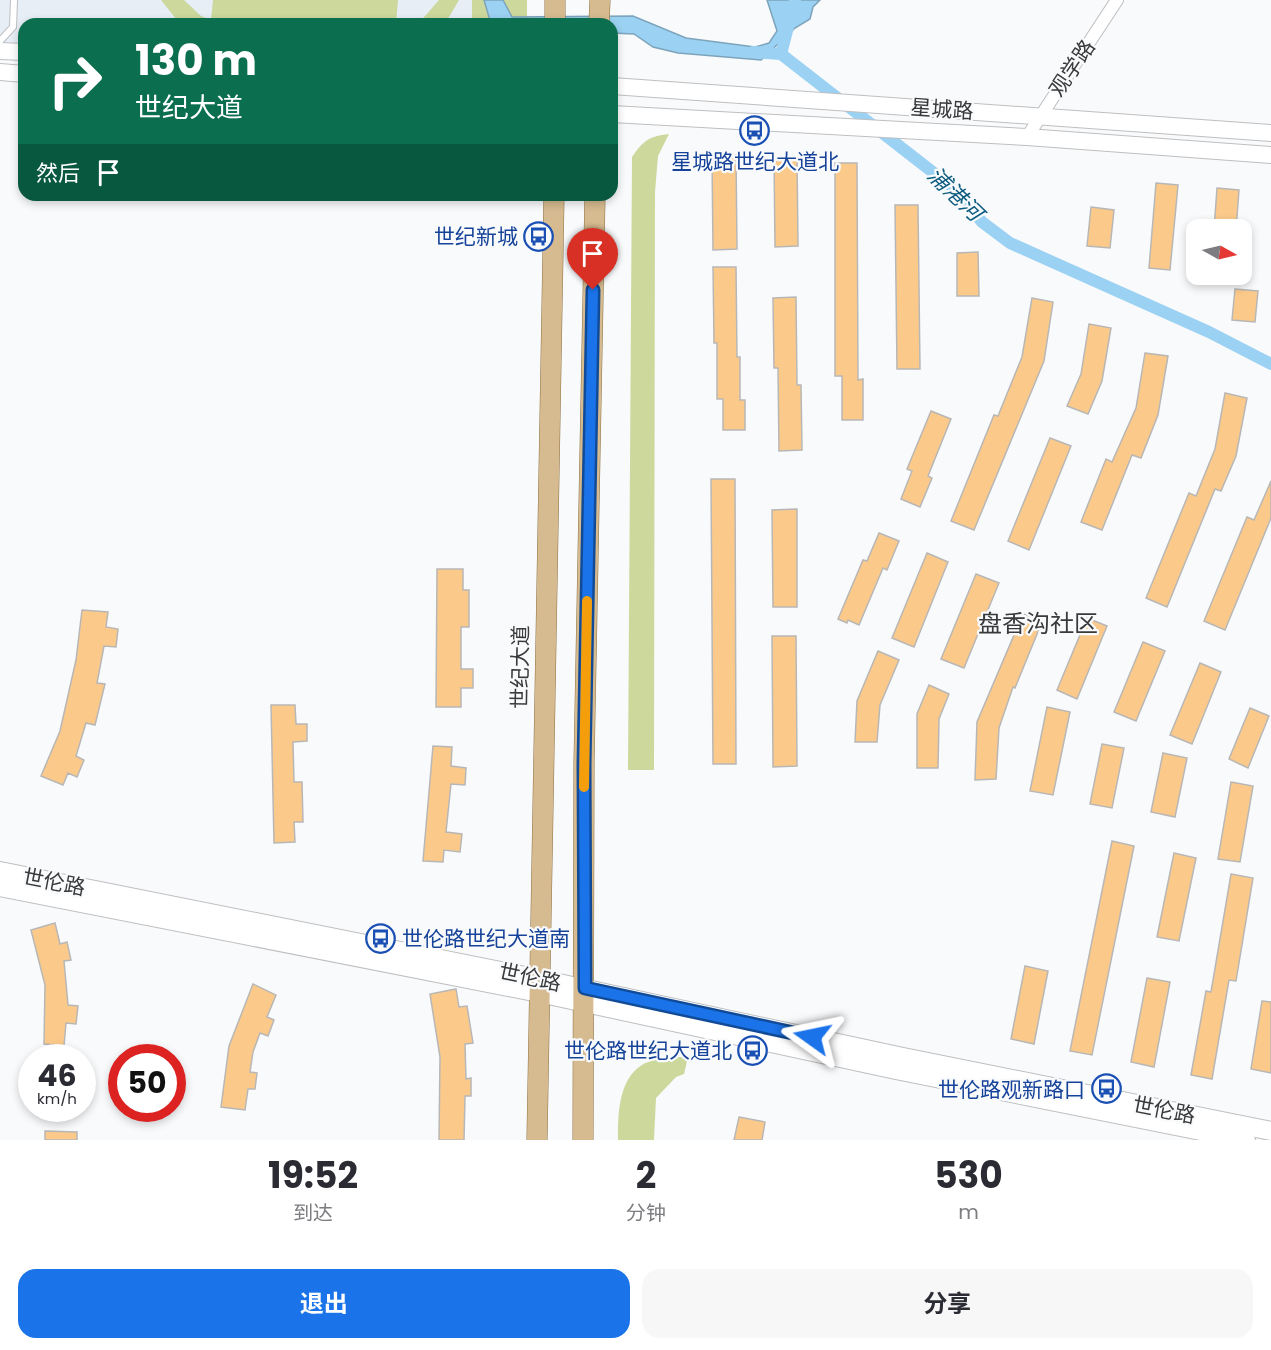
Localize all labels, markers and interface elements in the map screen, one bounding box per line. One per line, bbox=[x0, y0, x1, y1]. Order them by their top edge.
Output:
text: 130 m bbox=[135, 31, 257, 90]
street label: 观学路 bbox=[1042, 34, 1102, 102]
icon: right bbox=[36, 42, 114, 120]
text: 世纪大道 bbox=[135, 89, 243, 126]
street label: 星城路 bbox=[910, 92, 974, 126]
bus stop icon: 星城路世纪大道北 bbox=[739, 114, 771, 146]
place label: 星城路世纪大道北 bbox=[671, 147, 839, 176]
icon: arrive bbox=[92, 156, 125, 189]
text: 然后 bbox=[36, 158, 80, 189]
water label: 浦港河 bbox=[920, 160, 992, 231]
north arrow bbox=[1186, 219, 1252, 285]
map controls bbox=[1186, 219, 1252, 285]
bus stop icon: 世纪新城 bbox=[523, 220, 555, 252]
place label: 世纪新城 bbox=[434, 222, 518, 251]
pin bbox=[567, 228, 618, 290]
icon: arrive bbox=[576, 237, 609, 270]
district label: 盘香沟社区 bbox=[978, 607, 1098, 640]
street label: 世纪大道 bbox=[505, 625, 535, 709]
street label: 世伦路 bbox=[20, 862, 88, 902]
bus stop icon: 世伦路世纪大道南 bbox=[365, 922, 397, 954]
place label: 世伦路世纪大道南 bbox=[402, 924, 570, 953]
street label: 世伦路 bbox=[496, 956, 564, 998]
position arrow bbox=[780, 1005, 844, 1069]
bus stop icon: 世伦路世纪大道北 bbox=[737, 1034, 769, 1066]
place label: 世伦路世纪大道北 bbox=[564, 1036, 732, 1065]
speed limit sign: 50 bbox=[108, 1044, 186, 1122]
text: 46 bbox=[37, 1054, 77, 1097]
bus stop icon: 世伦路观新路口 bbox=[1090, 1073, 1122, 1105]
place label: 世伦路观新路口 bbox=[938, 1075, 1085, 1104]
text: km/h bbox=[37, 1088, 77, 1109]
street label: 世伦路 bbox=[1130, 1090, 1198, 1130]
text: 19:52 bbox=[268, 1150, 358, 1201]
text: 2 bbox=[636, 1150, 656, 1201]
text: 530 bbox=[934, 1150, 1003, 1201]
text: m bbox=[958, 1198, 979, 1226]
text: 到达 bbox=[293, 1199, 333, 1227]
text: 分钟 bbox=[626, 1199, 666, 1227]
button: 退出 bbox=[18, 1269, 630, 1338]
button: 分享 bbox=[642, 1269, 1253, 1338]

